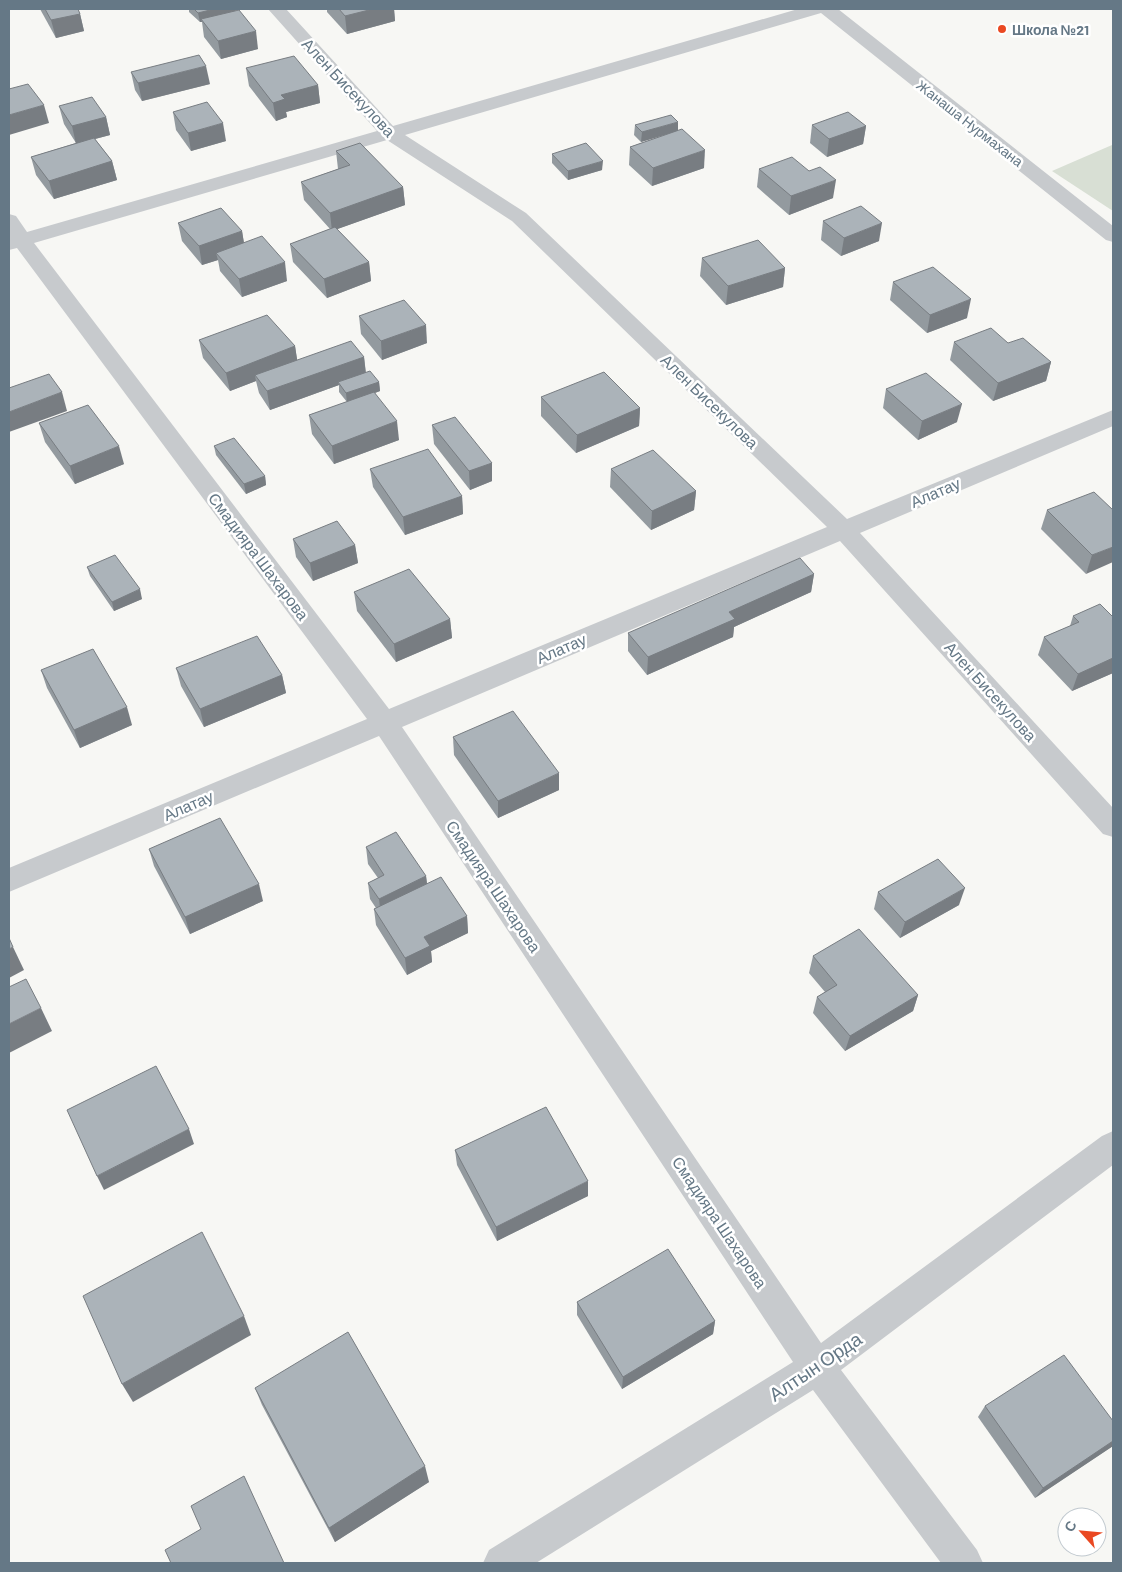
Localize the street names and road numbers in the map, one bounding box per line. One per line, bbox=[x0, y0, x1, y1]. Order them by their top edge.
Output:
street label: Ален Бисекулова bbox=[298, 34, 400, 140]
street label: Жанаша Нурмахана bbox=[913, 76, 1027, 170]
street label: Ален Бисекулова bbox=[657, 350, 763, 452]
street label: Алатау bbox=[907, 473, 963, 511]
street label: Смадияра Шахарова bbox=[205, 489, 313, 624]
street label: Алатау bbox=[533, 629, 589, 667]
street label: Ален Бисекулова bbox=[941, 637, 1041, 745]
street label: Алатау bbox=[160, 786, 216, 824]
street label: Смадияра Шахарова bbox=[443, 817, 545, 956]
street label: Смадияра Шахарова bbox=[669, 1153, 771, 1292]
street label: Алтын Орда bbox=[764, 1326, 866, 1405]

